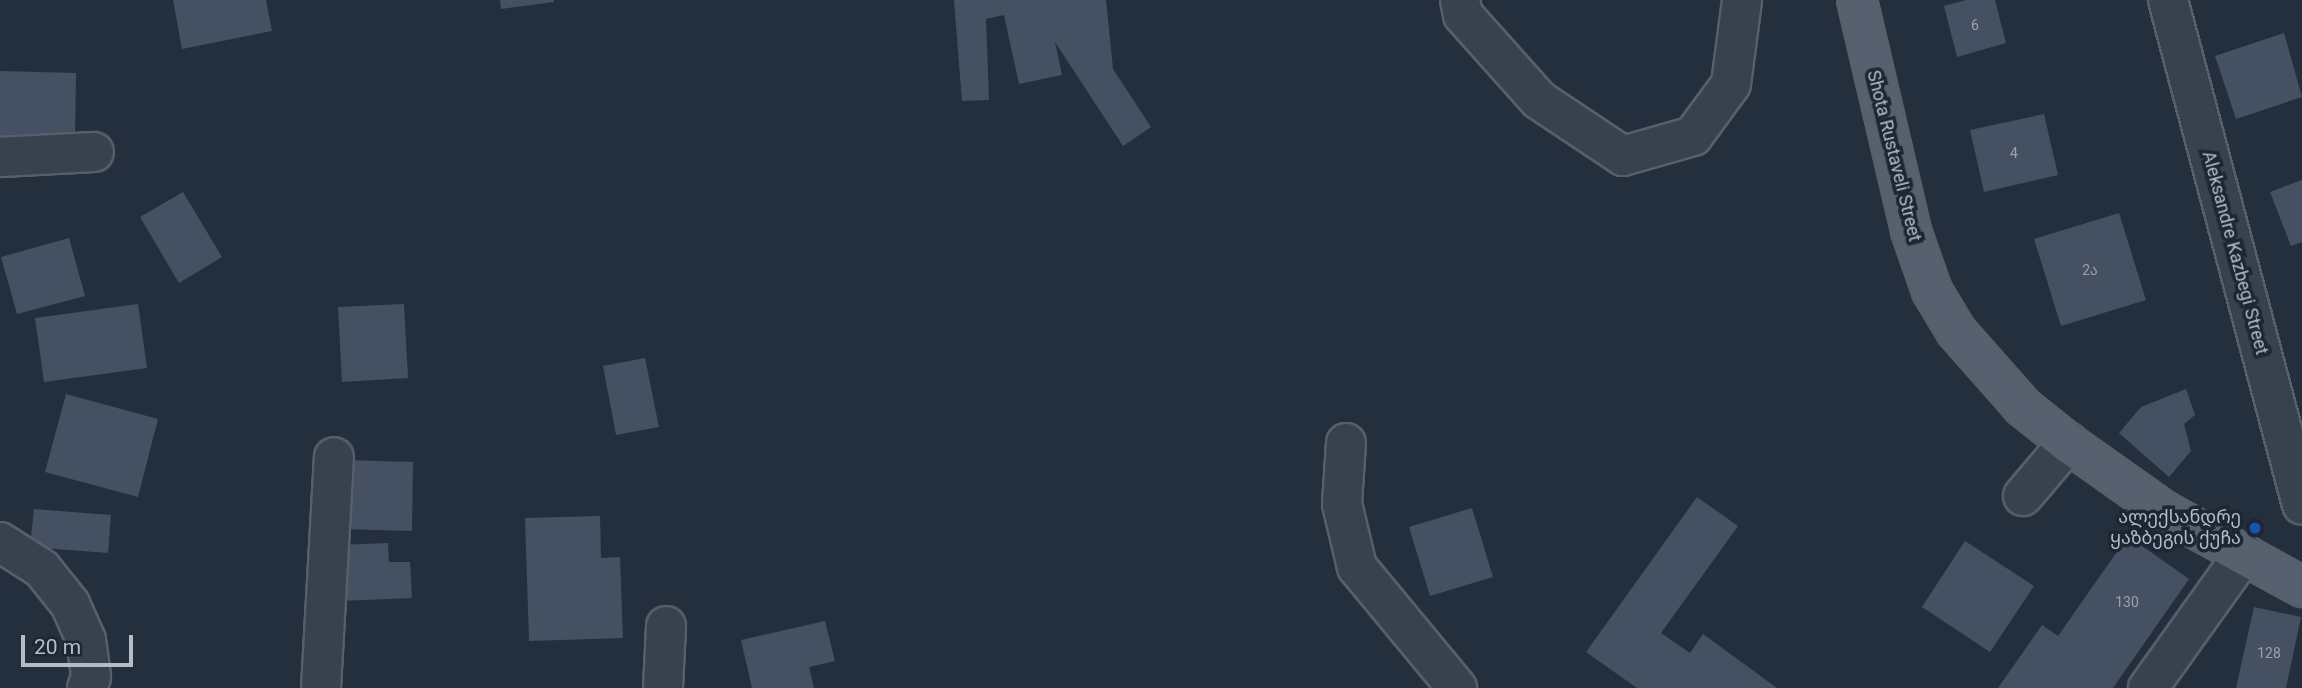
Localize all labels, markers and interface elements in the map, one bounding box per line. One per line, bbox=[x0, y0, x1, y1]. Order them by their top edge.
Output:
house number: 6 bbox=[1971, 17, 1979, 33]
street label: Shota Rustaveli Street bbox=[1862, 68, 1926, 244]
house number: 4 bbox=[2010, 145, 2018, 161]
street label: Aleksandre Kazbegi Street bbox=[2197, 149, 2273, 357]
house number: 2ა bbox=[2082, 262, 2098, 278]
place label: ალექსანდრე ყაზბეგის ქუჩა bbox=[2110, 507, 2241, 550]
marker: ალექსანდრე ყაზბეგის ქუჩა bbox=[2247, 520, 2263, 536]
house number: 130 bbox=[2115, 594, 2139, 610]
scale bar bbox=[24, 622, 136, 666]
text: 20 m bbox=[34, 635, 81, 659]
house number: 128 bbox=[2257, 645, 2281, 661]

